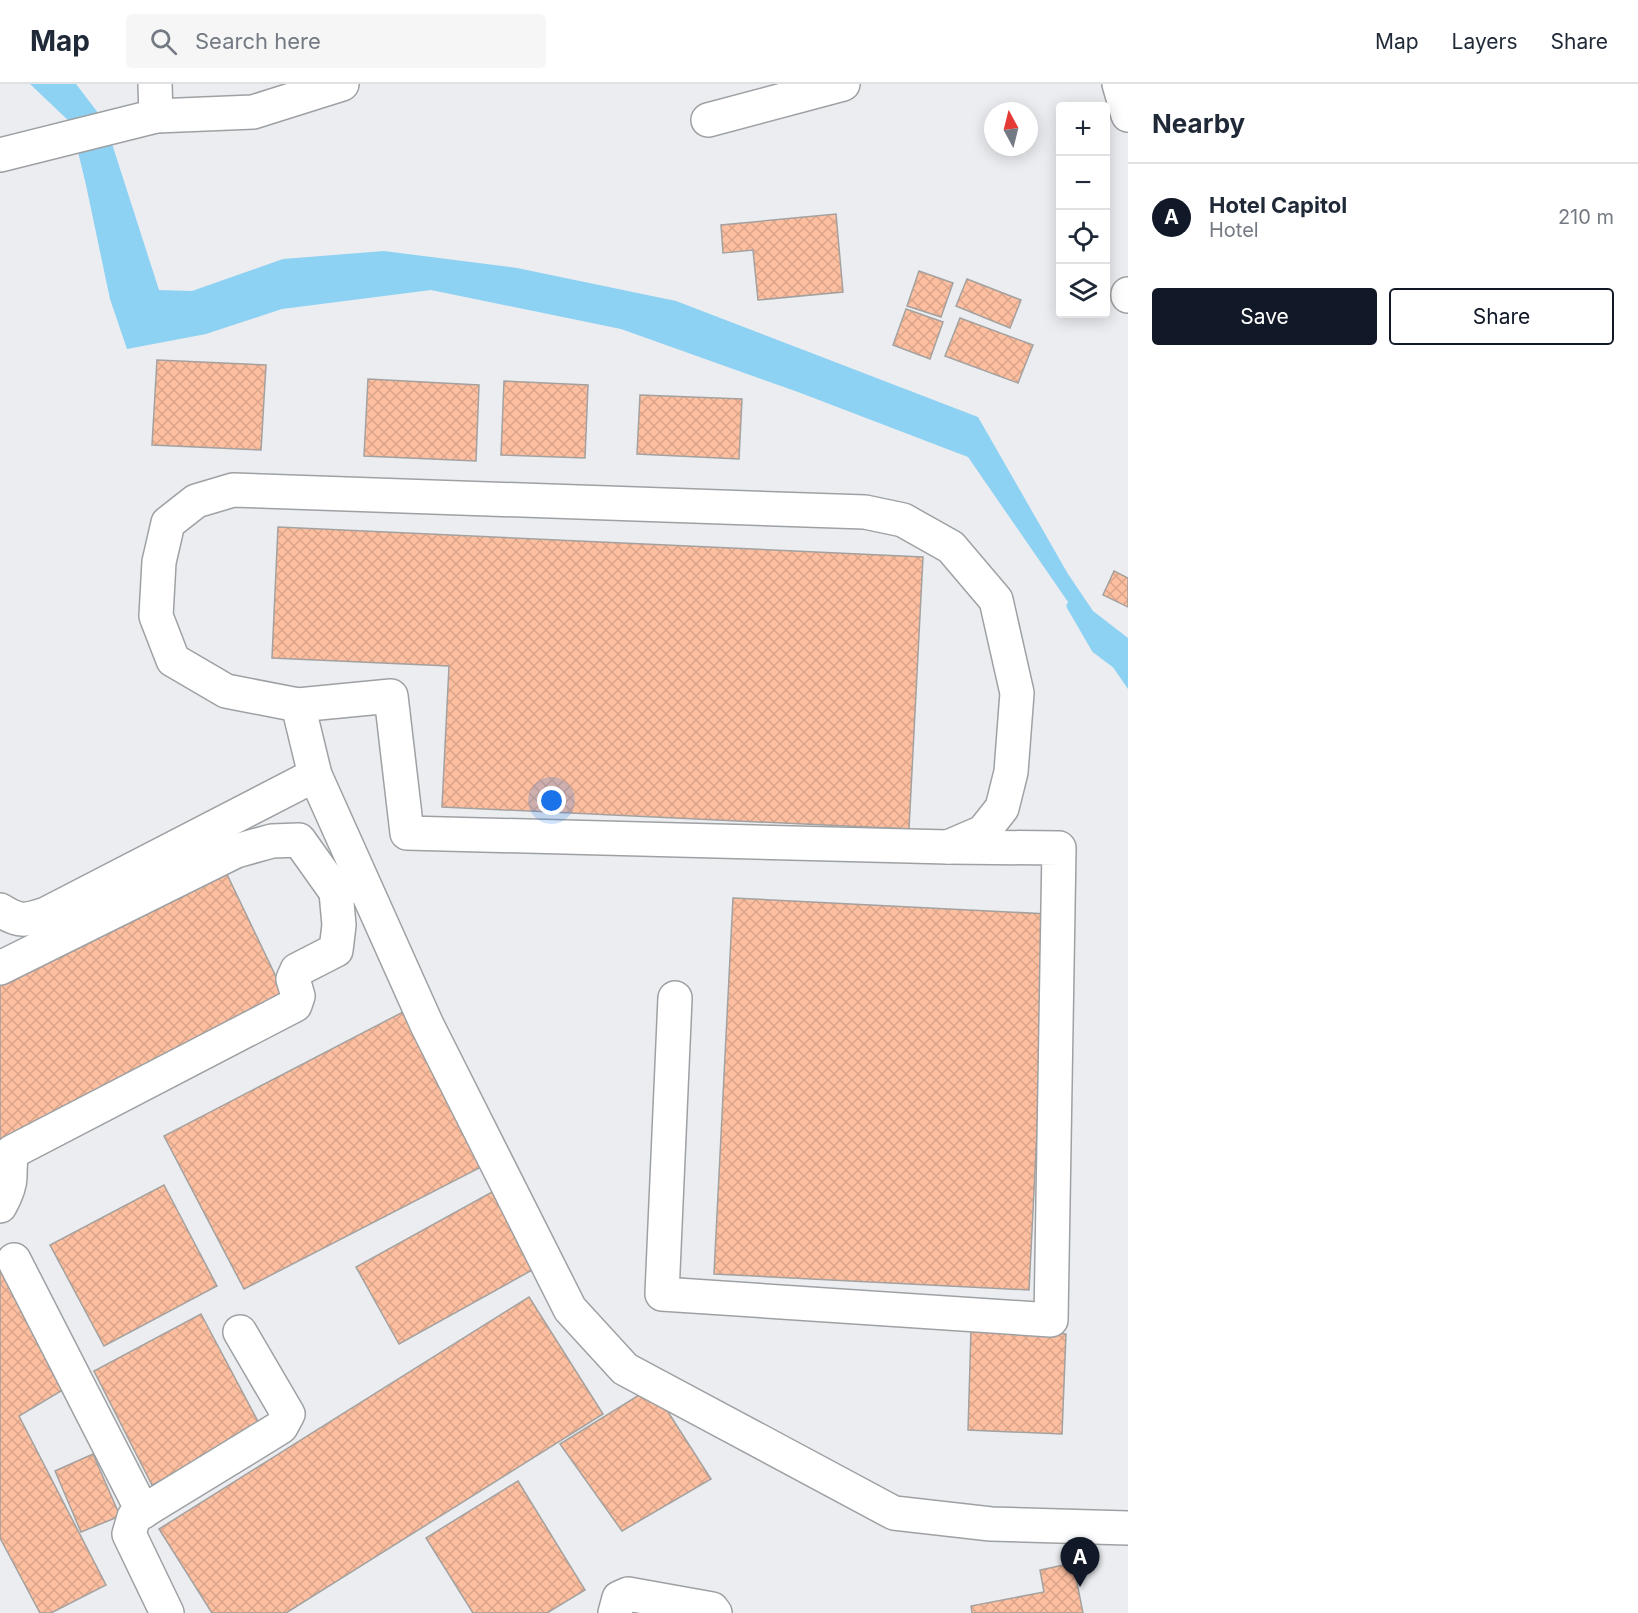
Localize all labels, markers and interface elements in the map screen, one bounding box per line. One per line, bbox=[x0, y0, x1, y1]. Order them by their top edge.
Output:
search box bbox=[126, 14, 546, 68]
text: Map bbox=[30, 24, 90, 58]
icon: search bbox=[147, 25, 180, 58]
text: Search here bbox=[195, 28, 321, 54]
text: Map bbox=[1375, 29, 1419, 54]
text: Layers bbox=[1452, 29, 1518, 54]
text: Share bbox=[1551, 29, 1608, 54]
north arrow bbox=[984, 102, 1038, 156]
map controls bbox=[1056, 102, 1110, 318]
button: + bbox=[1056, 102, 1110, 156]
text: Nearby bbox=[1152, 108, 1245, 139]
button: − bbox=[1056, 156, 1110, 210]
text: Hotel Capitol bbox=[1209, 192, 1347, 218]
text: A bbox=[1164, 205, 1179, 229]
text: 210 m bbox=[1558, 205, 1614, 229]
button: locate bbox=[1056, 210, 1110, 264]
text: Hotel bbox=[1209, 218, 1259, 242]
button: layers bbox=[1056, 264, 1110, 318]
button: Save bbox=[1152, 288, 1377, 345]
button: Share bbox=[1389, 288, 1614, 345]
your location bbox=[537, 786, 566, 815]
pin: A bbox=[1060, 1538, 1100, 1587]

